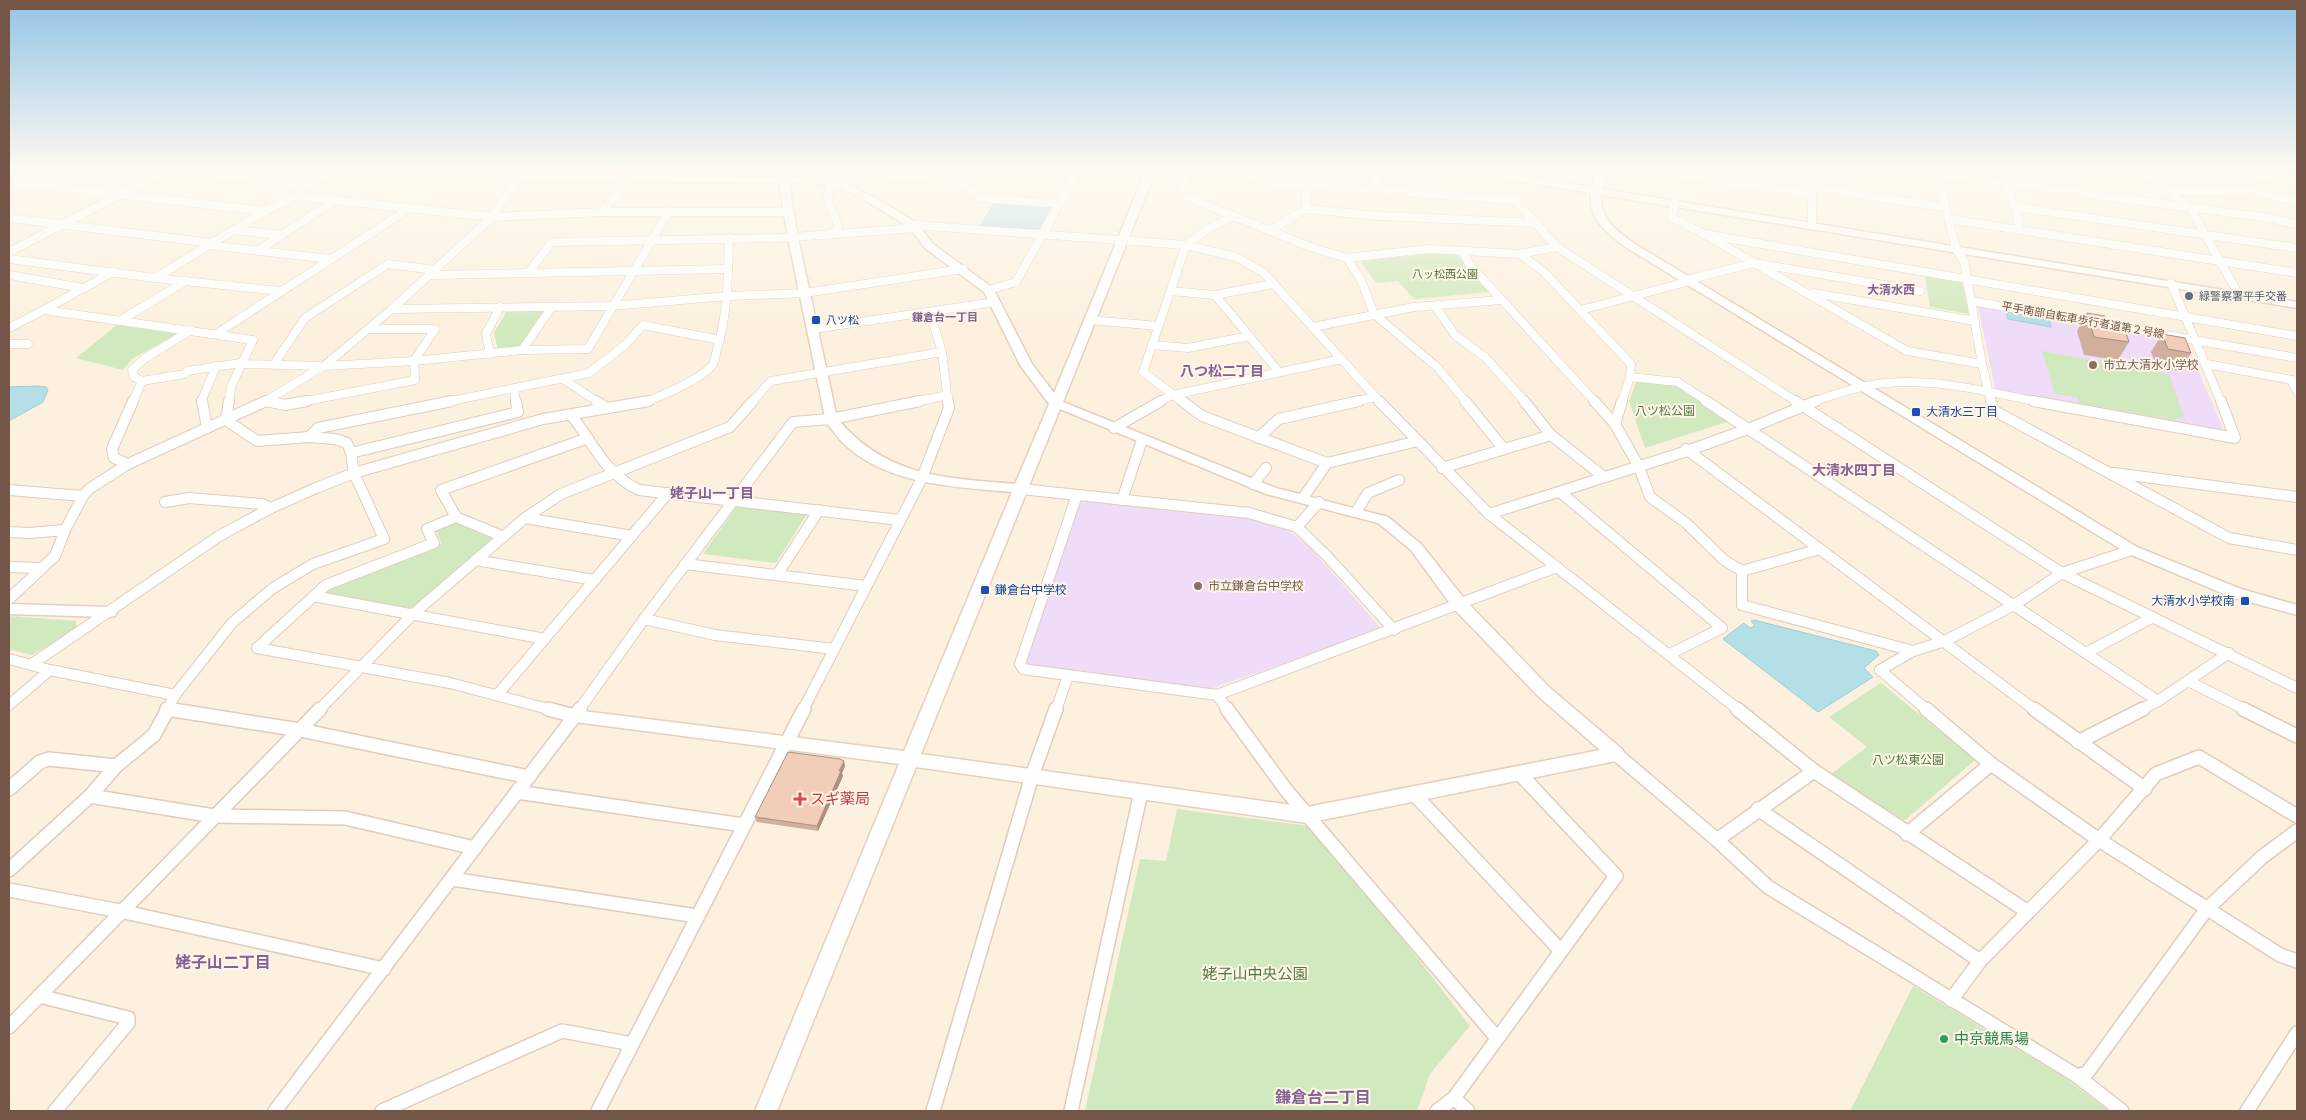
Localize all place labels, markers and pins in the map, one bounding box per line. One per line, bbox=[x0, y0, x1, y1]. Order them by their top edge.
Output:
place label: 緑警察署平手交番 bbox=[2199, 288, 2287, 303]
marker: 緑警察署平手交番 bbox=[2183, 290, 2195, 302]
place label: 八ツ松 bbox=[826, 312, 859, 327]
marker: 八ツ松 bbox=[810, 314, 822, 326]
place label: 市立大清水小学校 bbox=[2103, 356, 2199, 373]
marker: 市立大清水小学校 bbox=[2087, 359, 2099, 371]
place label: 大清水三丁目 bbox=[1926, 403, 1998, 420]
marker: 大清水三丁目 bbox=[1910, 406, 1922, 418]
place label: 市立鎌倉台中学校 bbox=[1208, 577, 1304, 594]
marker: 市立鎌倉台中学校 bbox=[1192, 580, 1204, 592]
place label: 鎌倉台中学校 bbox=[995, 581, 1067, 598]
marker: 鎌倉台中学校 bbox=[979, 584, 991, 596]
place label: 大清水小学校南 bbox=[2151, 592, 2235, 609]
marker: 大清水小学校南 bbox=[2239, 595, 2251, 607]
place label: スギ薬局 bbox=[810, 788, 870, 808]
marker: スギ薬局 bbox=[794, 793, 806, 805]
place label: 中京競馬場 bbox=[1954, 1028, 2029, 1048]
marker: 中京競馬場 bbox=[1938, 1033, 1950, 1045]

